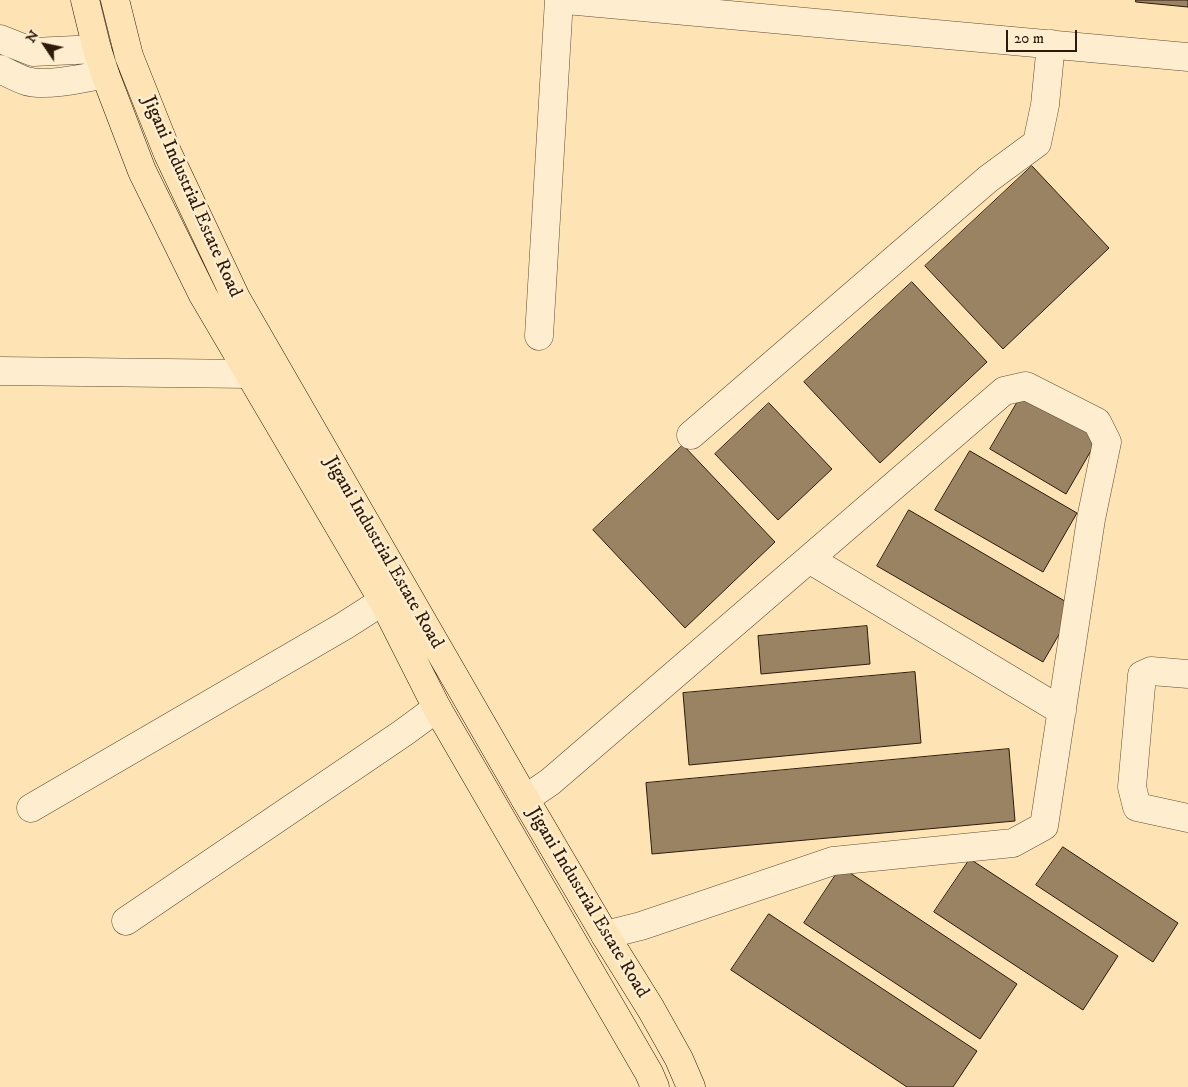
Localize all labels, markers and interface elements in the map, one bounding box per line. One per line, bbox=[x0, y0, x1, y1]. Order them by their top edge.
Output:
north arrow bbox=[20, 20, 70, 70]
scale bar bbox=[1008, 20, 1079, 52]
text: N bbox=[22, 27, 43, 46]
text: 20 m bbox=[1014, 29, 1044, 48]
street label: Jigani Industrial Estate Road bbox=[136, 93, 246, 301]
street label: Jigani Industrial Estate Road bbox=[319, 453, 447, 653]
street label: Jigani Industrial Estate Road bbox=[521, 804, 653, 1002]

